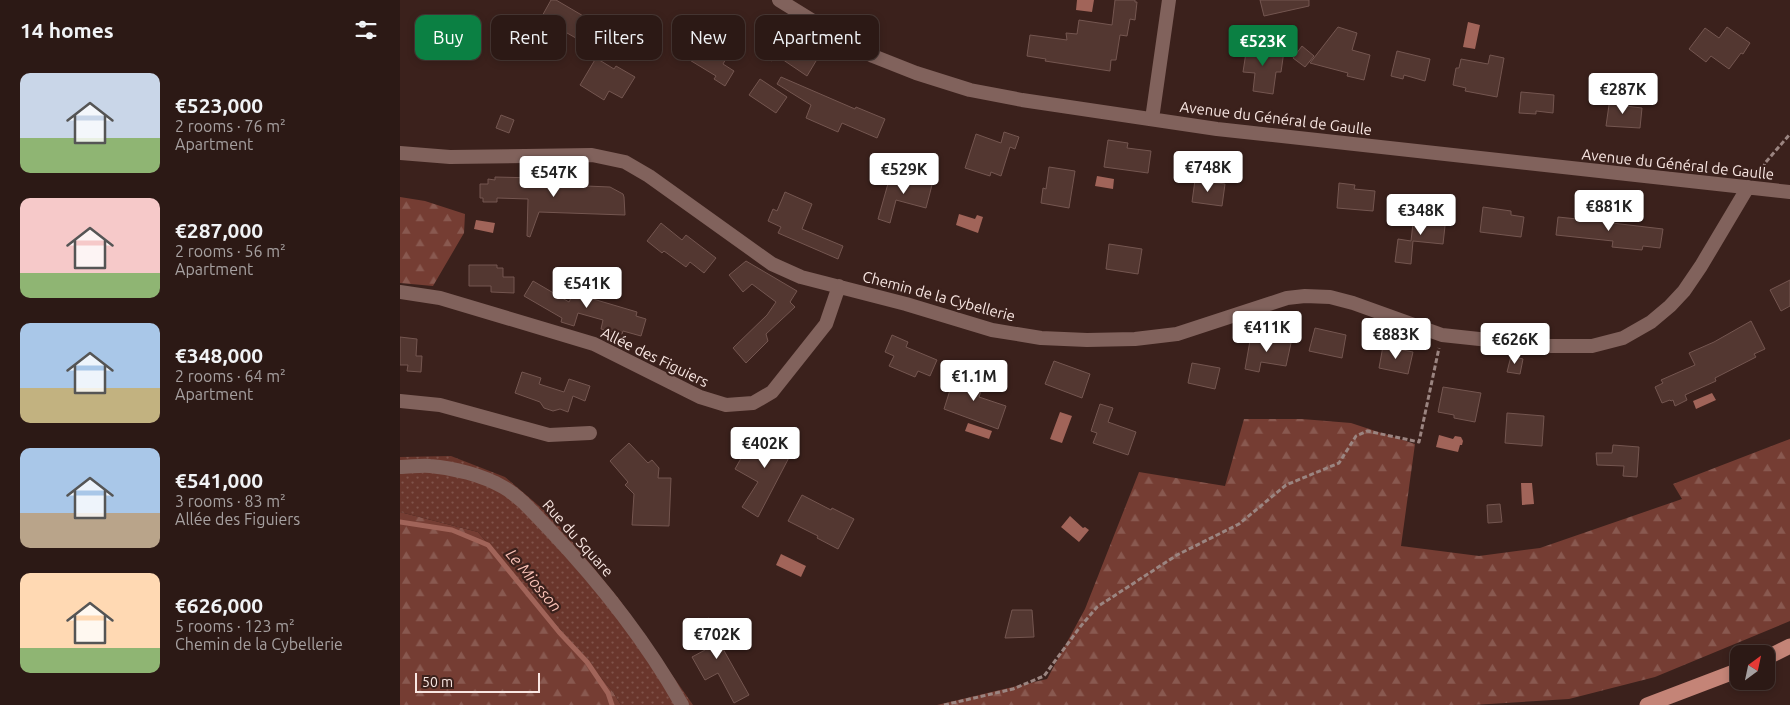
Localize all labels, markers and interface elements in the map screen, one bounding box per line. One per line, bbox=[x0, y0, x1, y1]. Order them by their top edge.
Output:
chip: Buy bbox=[415, 15, 481, 60]
chip: Rent bbox=[491, 15, 566, 60]
chip: Filters bbox=[576, 15, 662, 60]
chip: New bbox=[672, 15, 745, 60]
chip: Apartment bbox=[755, 15, 879, 60]
icon: filters bbox=[352, 16, 380, 44]
text: 14 homes bbox=[20, 18, 114, 42]
pin: €523K bbox=[1228, 24, 1298, 67]
text: €523K bbox=[1240, 32, 1286, 50]
pin: €287K bbox=[1588, 72, 1658, 115]
text: €287K bbox=[1600, 80, 1646, 98]
icon: home bbox=[60, 93, 120, 153]
text: €523,000 bbox=[175, 93, 263, 117]
street label: Avenue du Général de Gaulle bbox=[1179, 98, 1373, 138]
text: 2 rooms · 76 m² bbox=[175, 117, 286, 135]
text: Apartment bbox=[175, 135, 253, 153]
street label: Avenue du Général de Gaulle bbox=[1581, 145, 1775, 183]
pin: €748K bbox=[1173, 150, 1243, 193]
pin: €529K bbox=[869, 152, 939, 195]
pin: €547K bbox=[519, 156, 589, 198]
text: €748K bbox=[1185, 158, 1231, 176]
text: €529K bbox=[881, 160, 927, 178]
text: €547K bbox=[531, 163, 577, 181]
pin: €881K bbox=[1574, 190, 1644, 232]
pin: €348K bbox=[1386, 194, 1456, 236]
text: €881K bbox=[1586, 197, 1632, 215]
text: €348K bbox=[1398, 201, 1444, 219]
icon: home bbox=[60, 218, 120, 278]
text: €287,000 bbox=[175, 218, 263, 242]
text: 2 rooms · 56 m² bbox=[175, 242, 286, 260]
text: Apartment bbox=[175, 260, 253, 278]
pin: €541K bbox=[552, 266, 622, 309]
street label: Chemin de la Cybellerie bbox=[861, 267, 1017, 325]
text: €541K bbox=[564, 274, 610, 292]
pin: €411K bbox=[1232, 310, 1302, 353]
text: €411K bbox=[1244, 318, 1290, 336]
pin: €883K bbox=[1361, 318, 1431, 360]
pin: €626K bbox=[1480, 322, 1550, 365]
street label: Allée des Figuiers bbox=[598, 324, 712, 390]
text: €883K bbox=[1373, 325, 1419, 343]
text: €626K bbox=[1492, 330, 1538, 348]
icon: home bbox=[60, 343, 120, 403]
text: €348,000 bbox=[175, 343, 263, 367]
pin: €1.1M bbox=[939, 360, 1009, 402]
text: 2 rooms · 64 m² bbox=[175, 367, 286, 385]
text: €1.1M bbox=[951, 367, 997, 385]
text: Apartment bbox=[175, 385, 253, 403]
pin: €402K bbox=[730, 426, 800, 469]
text: €402K bbox=[742, 434, 788, 452]
icon: home bbox=[60, 468, 120, 528]
text: €541,000 bbox=[175, 468, 263, 492]
text: 3 rooms · 83 m² bbox=[175, 492, 286, 510]
street label: Rue du Square bbox=[539, 496, 617, 580]
text: Allée des Figuiers bbox=[175, 510, 300, 528]
water label: Le Miosson bbox=[503, 545, 565, 615]
icon: home bbox=[60, 593, 120, 653]
text: €626,000 bbox=[175, 593, 263, 617]
text: 5 rooms · 123 m² bbox=[175, 617, 295, 635]
pin: €702K bbox=[682, 618, 752, 660]
text: €702K bbox=[694, 625, 740, 643]
text: Chemin de la Cybellerie bbox=[175, 635, 343, 653]
north arrow bbox=[1730, 645, 1775, 690]
map controls bbox=[1730, 645, 1775, 690]
scale bar bbox=[415, 670, 540, 693]
text: 50 m bbox=[422, 674, 453, 690]

